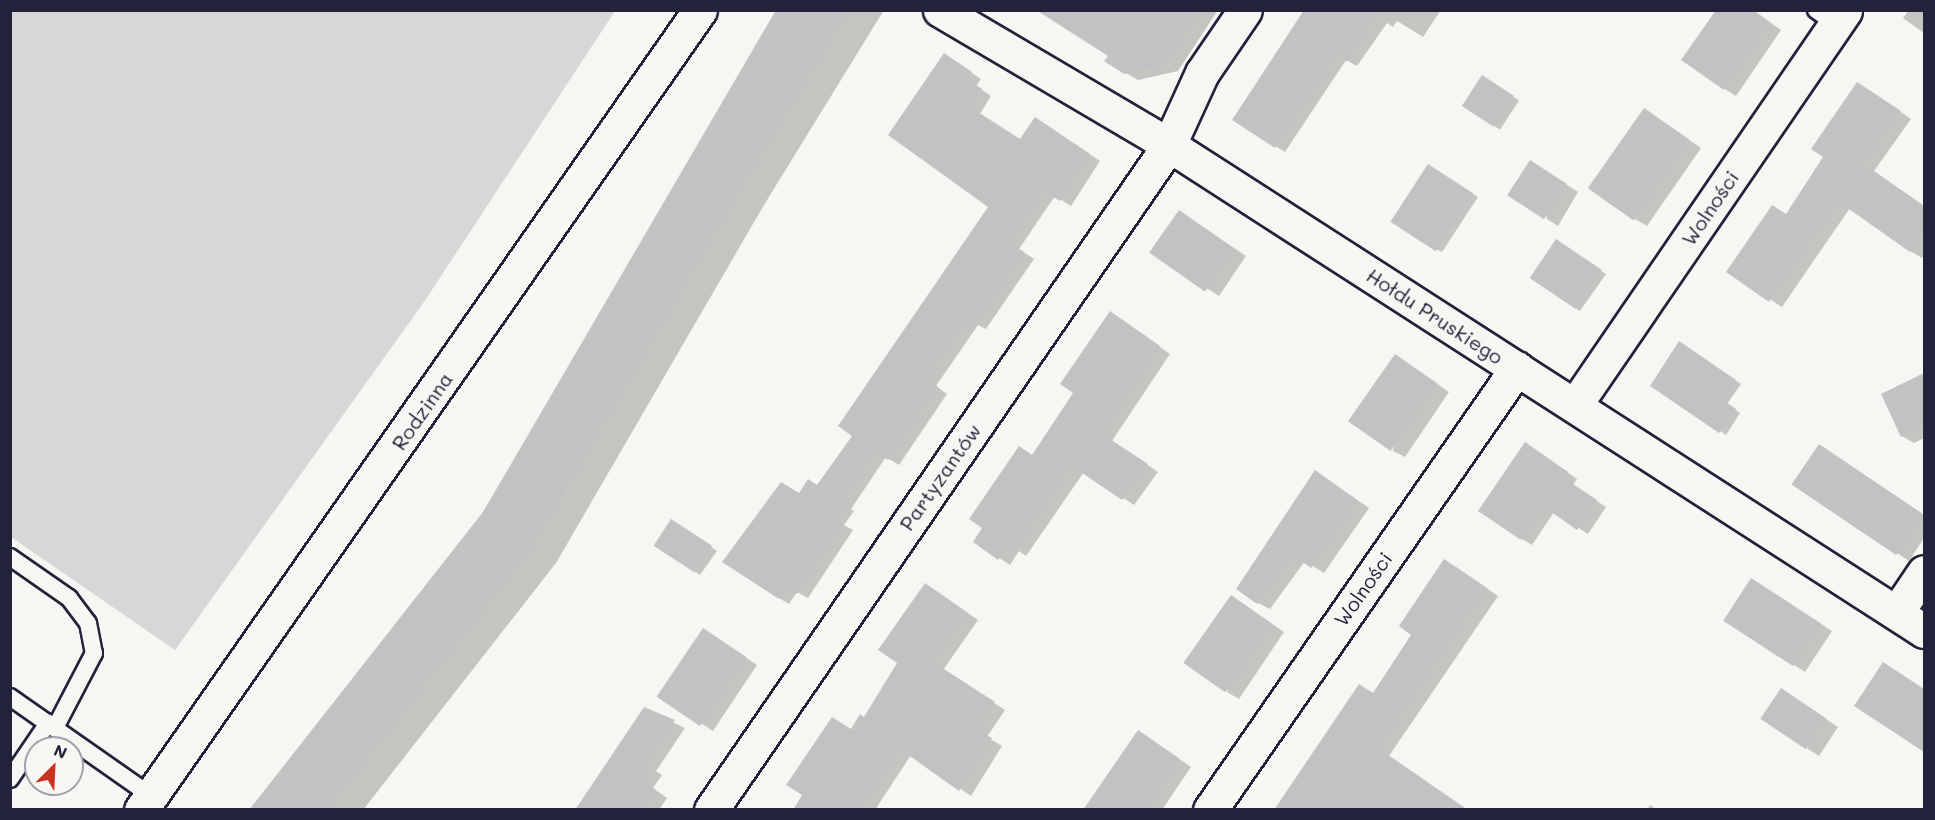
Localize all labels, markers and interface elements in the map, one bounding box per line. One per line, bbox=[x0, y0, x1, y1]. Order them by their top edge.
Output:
street label: Wolności bbox=[1676, 166, 1744, 250]
street label: Hołdu Pruskiego bbox=[1362, 263, 1508, 369]
street label: Rodzinna bbox=[387, 368, 457, 454]
street label: Partyzantów bbox=[894, 419, 986, 535]
street label: Wolności bbox=[1329, 547, 1397, 631]
north arrow bbox=[24, 736, 84, 796]
text: N bbox=[51, 739, 71, 763]

